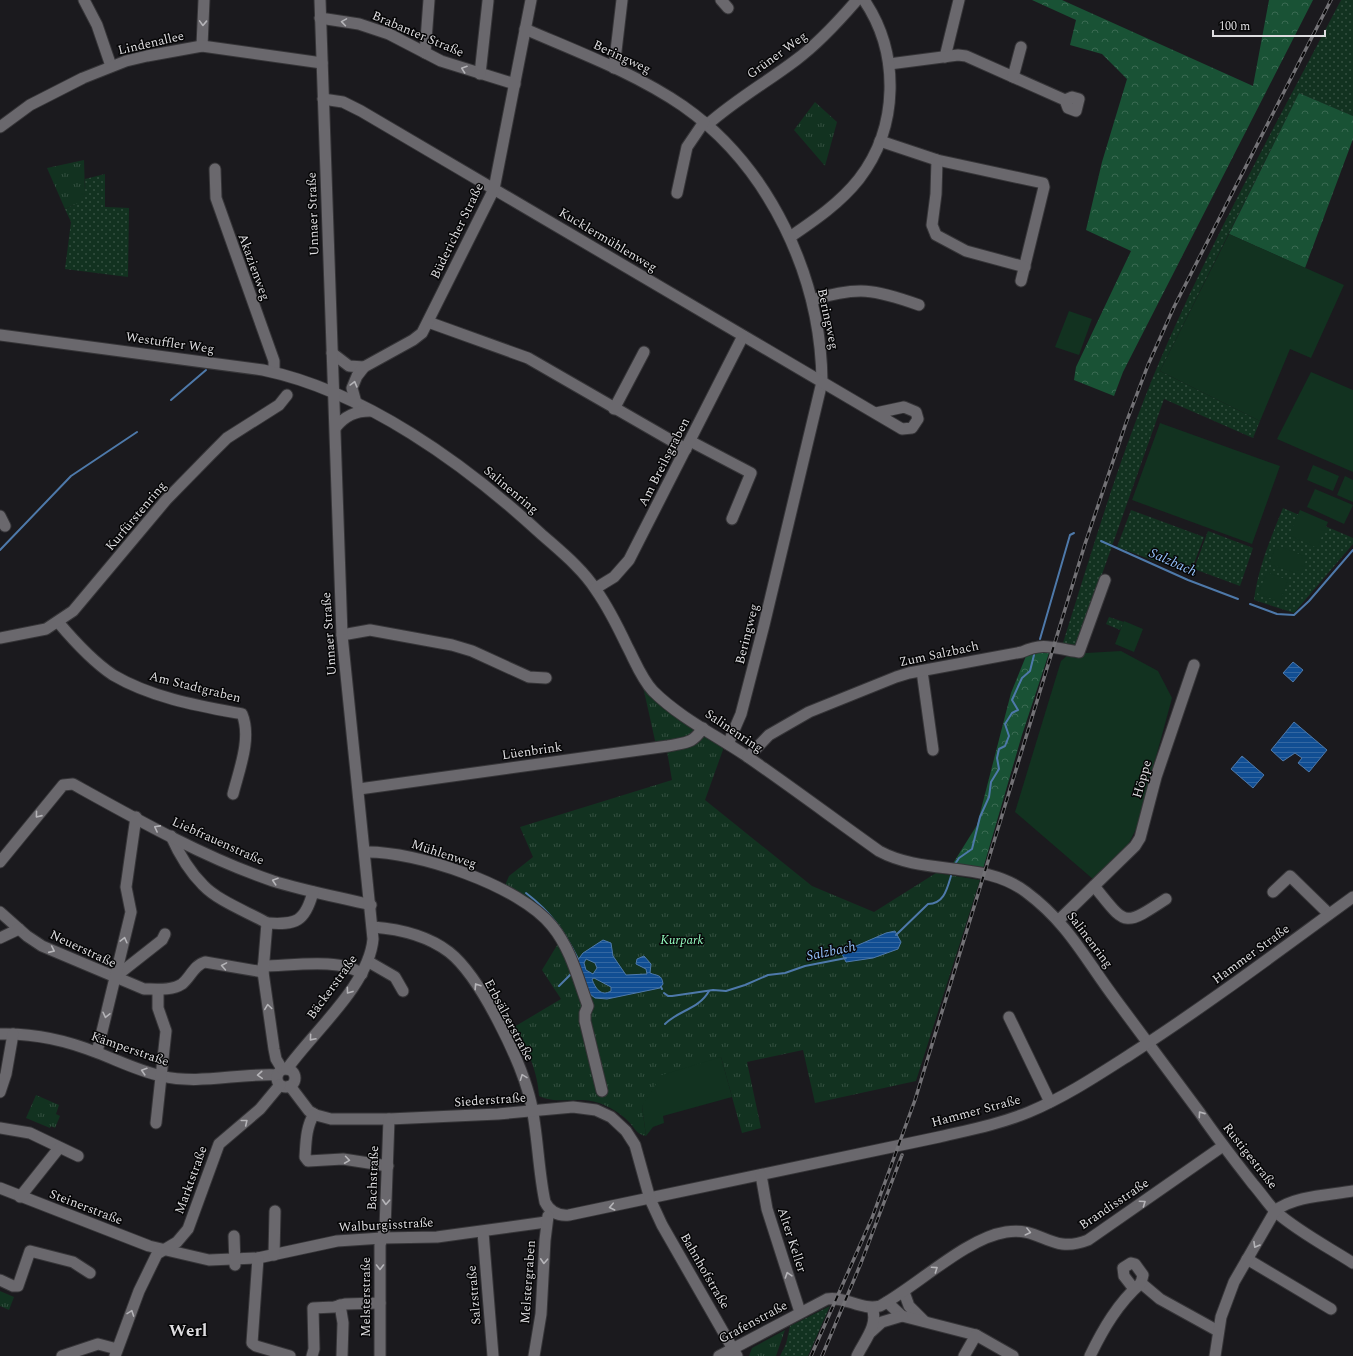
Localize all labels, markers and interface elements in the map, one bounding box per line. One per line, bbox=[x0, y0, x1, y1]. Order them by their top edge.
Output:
street label: Brabanter Straße bbox=[369, 6, 467, 62]
scale bar bbox=[1213, 12, 1325, 38]
text: 100 m bbox=[1219, 17, 1250, 36]
one-way arrow bbox=[341, 18, 347, 27]
one-way arrow bbox=[199, 20, 208, 26]
street label: Lindenallee bbox=[116, 26, 186, 60]
street label: Grüner Weg bbox=[743, 26, 811, 84]
street label: Beringweg bbox=[590, 35, 654, 79]
one-way arrow bbox=[461, 66, 468, 74]
street label: Unnaer Straße bbox=[302, 172, 324, 256]
street label: Büdericher Straße bbox=[425, 180, 489, 282]
street label: Kucklermühlenweg bbox=[555, 203, 661, 277]
street label: Akazienweg bbox=[233, 231, 275, 303]
street label: Beringweg bbox=[812, 287, 844, 351]
street label: Westuffler Weg bbox=[124, 327, 216, 359]
one-way arrow bbox=[350, 381, 358, 388]
street label: Am Breilsgraben bbox=[633, 414, 695, 510]
street label: Salinenring bbox=[479, 461, 543, 519]
street label: Kurfürstenring bbox=[101, 477, 171, 555]
water label: Salzbach bbox=[1146, 542, 1200, 582]
street label: Unnaer Straße bbox=[316, 591, 342, 677]
street label: Beringweg bbox=[730, 602, 764, 666]
street label: Zum Salzbach bbox=[897, 636, 981, 672]
street label: Am Stadtgraben bbox=[147, 666, 243, 708]
street label: Salinenring bbox=[701, 704, 767, 758]
street label: Lüenbrink bbox=[501, 737, 563, 765]
street label: Höppe bbox=[1127, 758, 1157, 800]
one-way arrow bbox=[36, 811, 43, 818]
street label: Liebfrauenstraße bbox=[169, 812, 267, 870]
one-way arrow bbox=[154, 826, 161, 833]
street label: Mühlenweg bbox=[409, 834, 479, 874]
one-way arrow bbox=[272, 878, 279, 886]
street label: Salinenring bbox=[1062, 907, 1118, 973]
street label: Hammer Straße bbox=[1208, 919, 1294, 989]
street label: Neuerstraße bbox=[46, 925, 120, 973]
park label: Kurpark bbox=[660, 930, 704, 950]
one-way arrow bbox=[119, 936, 128, 943]
water label: Salzbach bbox=[804, 936, 858, 966]
one-way arrow bbox=[47, 945, 55, 953]
street label: Bäckerstraße bbox=[302, 951, 362, 1023]
one-way arrow bbox=[221, 962, 227, 970]
street label: Erbsälzerstraße bbox=[479, 975, 539, 1065]
one-way arrow bbox=[475, 984, 482, 991]
one-way arrow bbox=[347, 986, 354, 993]
one-way arrow bbox=[264, 1004, 273, 1010]
one-way arrow bbox=[102, 1011, 111, 1018]
street label: Kämperstraße bbox=[88, 1026, 172, 1072]
one-way arrow bbox=[309, 1033, 316, 1040]
one-way arrow bbox=[141, 1067, 148, 1076]
one-way arrow bbox=[257, 1071, 263, 1080]
one-way arrow bbox=[520, 1074, 528, 1081]
street label: Siederstraße bbox=[453, 1088, 527, 1112]
street label: Hammer Straße bbox=[929, 1089, 1023, 1133]
one-way arrow bbox=[1198, 1112, 1205, 1119]
one-way arrow bbox=[241, 1119, 248, 1126]
street label: Rustigestraße bbox=[1218, 1119, 1282, 1193]
street label: Marktstraße bbox=[169, 1143, 213, 1217]
street label: Bachstraße bbox=[362, 1145, 384, 1211]
one-way arrow bbox=[344, 1155, 350, 1164]
street label: Brandisstraße bbox=[1075, 1173, 1153, 1235]
street label: Steinerstraße bbox=[46, 1184, 126, 1230]
one-way arrow bbox=[382, 1199, 391, 1205]
one-way arrow bbox=[1138, 1201, 1145, 1208]
one-way arrow bbox=[609, 1202, 615, 1211]
street label: Alter Keller bbox=[772, 1205, 812, 1275]
street label: Walburgisstraße bbox=[338, 1213, 434, 1237]
one-way arrow bbox=[1024, 1227, 1031, 1236]
street label: Bahnhofstraße bbox=[675, 1229, 735, 1313]
street label: Melstergraben bbox=[515, 1239, 541, 1325]
one-way arrow bbox=[1253, 1241, 1260, 1248]
street label: Melsterstraße bbox=[356, 1257, 376, 1337]
one-way arrow bbox=[539, 1258, 548, 1264]
one-way arrow bbox=[376, 1264, 384, 1270]
street label: Salzstraße bbox=[461, 1264, 487, 1326]
one-way arrow bbox=[931, 1266, 938, 1274]
one-way arrow bbox=[784, 1272, 793, 1279]
street label: Grafenstraße bbox=[715, 1295, 791, 1349]
one-way arrow bbox=[126, 1309, 134, 1316]
district label: Werl bbox=[169, 1318, 208, 1344]

